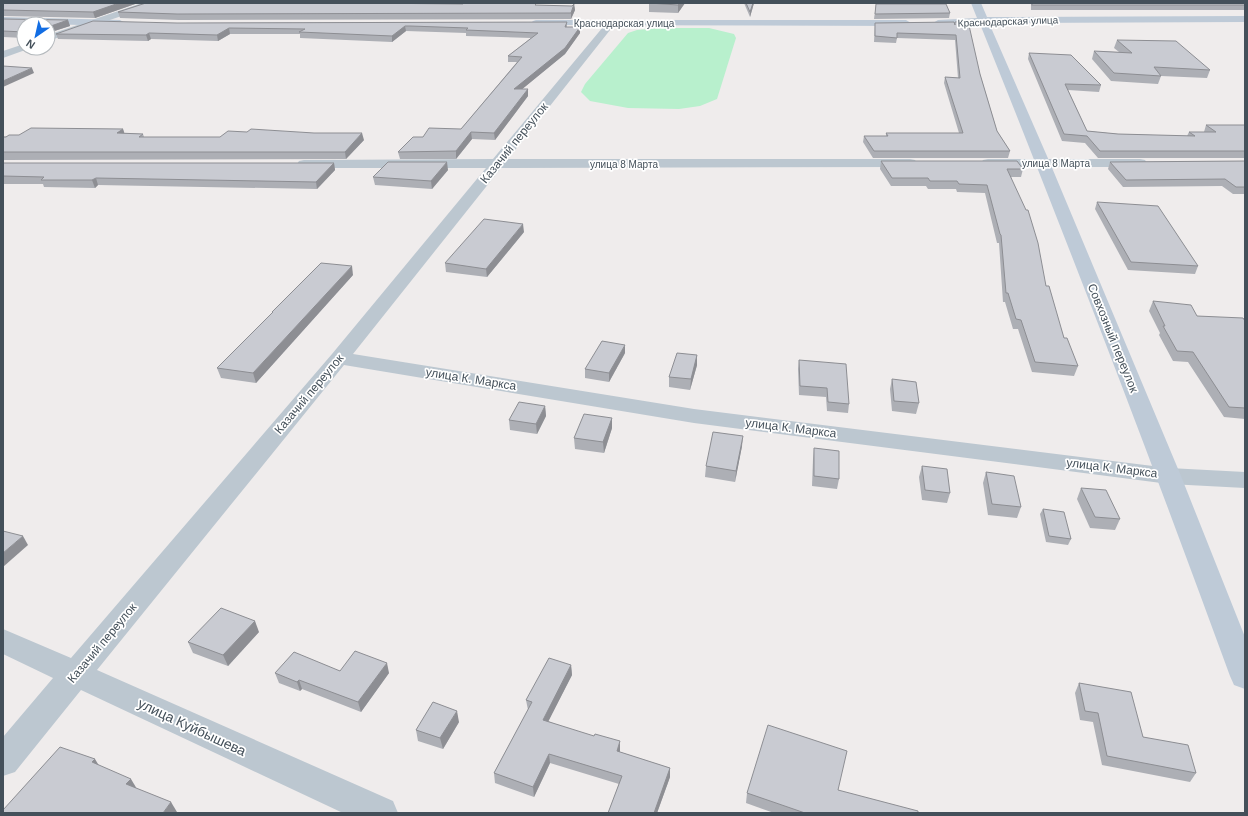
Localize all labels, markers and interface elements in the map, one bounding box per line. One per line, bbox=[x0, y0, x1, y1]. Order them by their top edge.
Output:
street label: Краснодарская улица bbox=[958, 14, 1059, 29]
north arrow bbox=[16, 16, 56, 56]
street label: Краснодарская улица bbox=[574, 18, 675, 29]
text: N bbox=[24, 37, 37, 51]
street label: Казачий переулок bbox=[477, 99, 551, 186]
street label: улица 8 Марта bbox=[1022, 158, 1090, 169]
street label: улица 8 Марта bbox=[590, 159, 658, 170]
street label: Совхозный переулок bbox=[1085, 282, 1142, 395]
street label: Казачий переулок bbox=[272, 351, 347, 437]
street label: улица К. Маркса bbox=[425, 365, 518, 393]
street label: улица К. Маркса bbox=[745, 415, 838, 441]
street label: улица К. Маркса bbox=[1066, 455, 1159, 481]
street label: Казачий переулок bbox=[65, 600, 140, 686]
street label: улица Куйбышева bbox=[135, 695, 249, 759]

